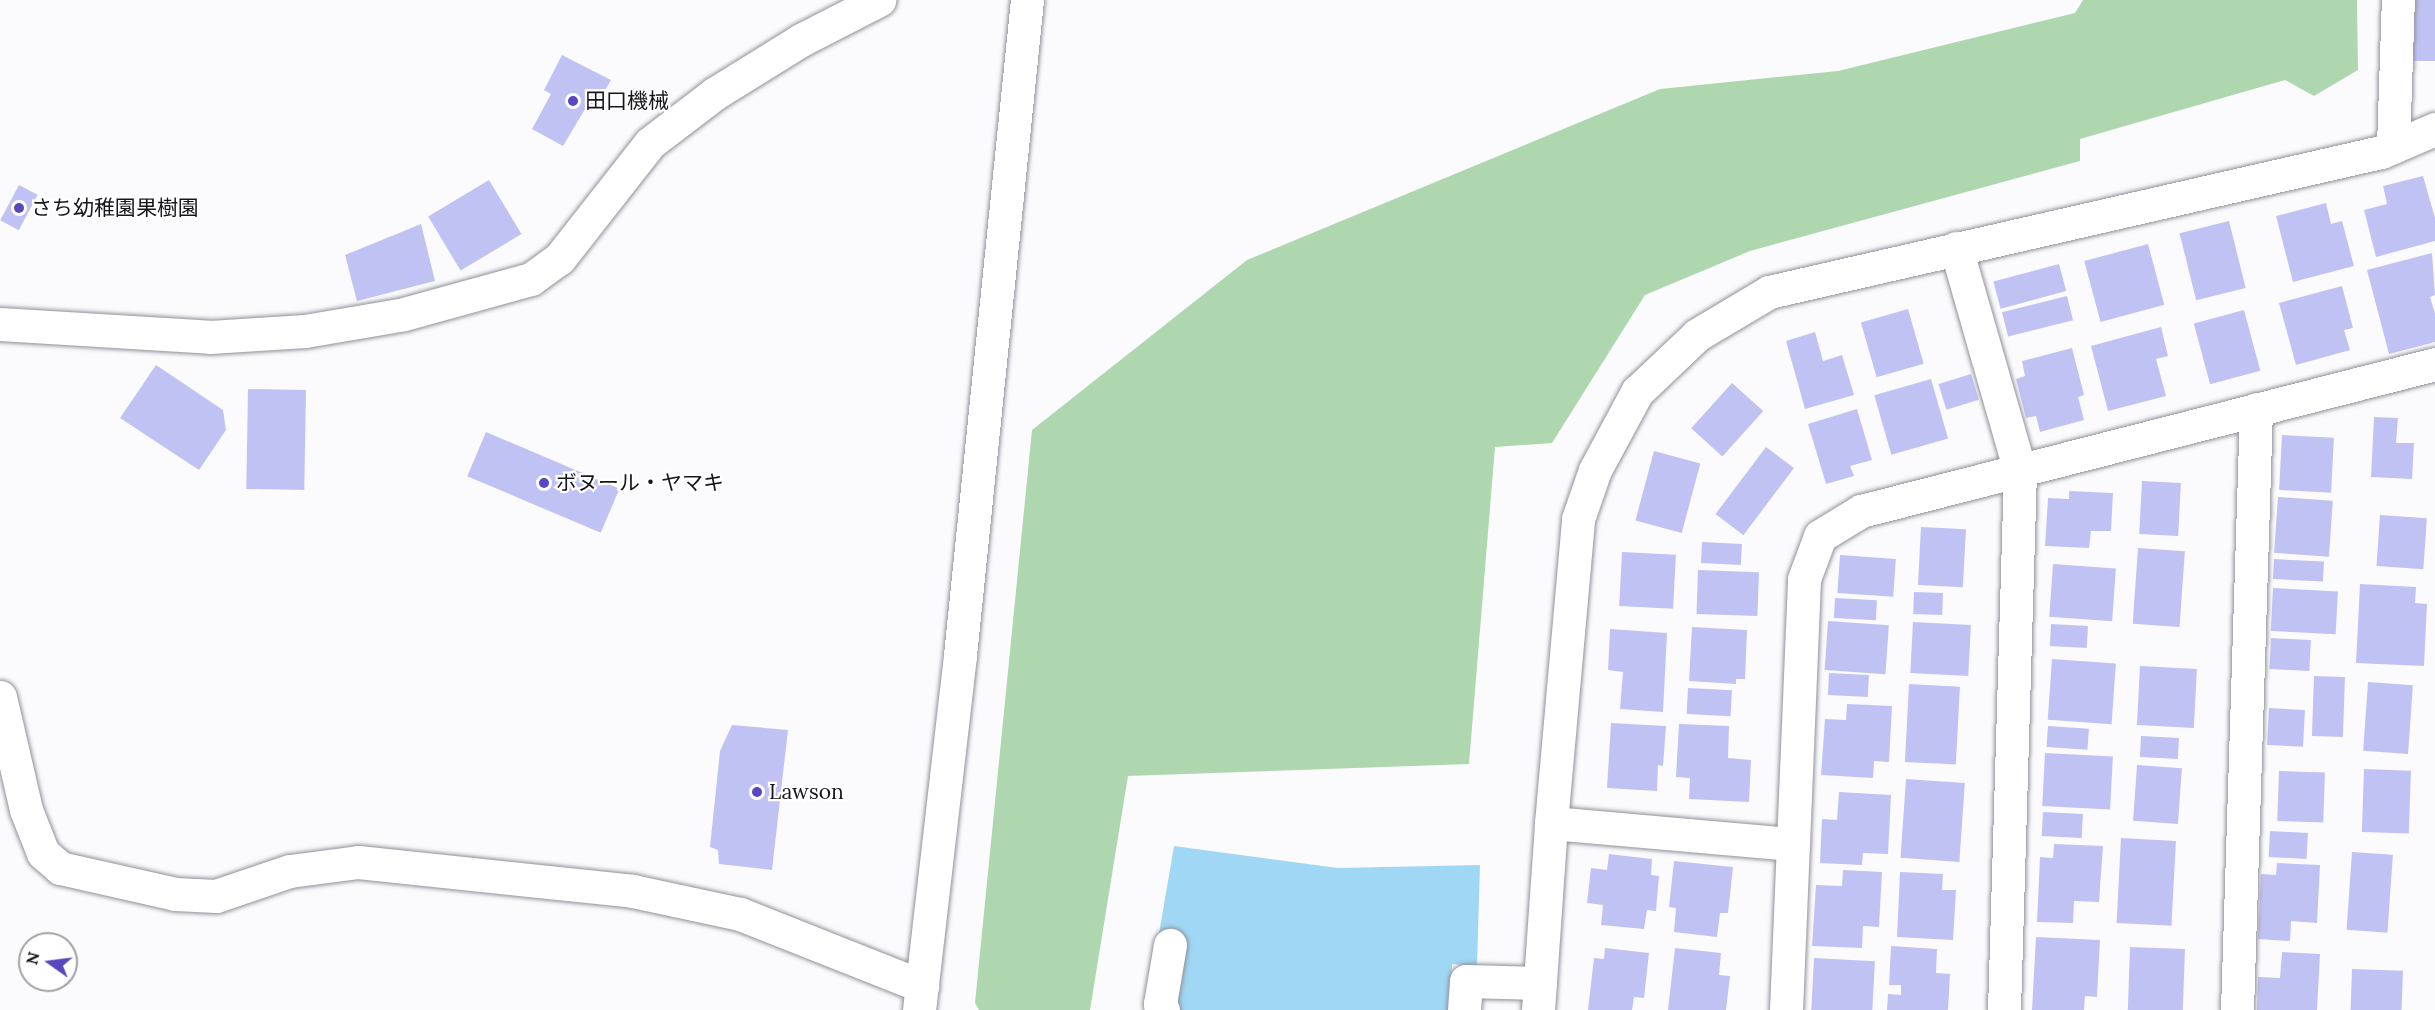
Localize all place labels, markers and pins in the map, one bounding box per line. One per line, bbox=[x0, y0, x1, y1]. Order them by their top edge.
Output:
place label: 田口機械 bbox=[585, 88, 669, 114]
marker: 田口機械 bbox=[566, 94, 580, 108]
place label: さち幼稚園果樹園 bbox=[31, 195, 199, 221]
marker: さち幼稚園果樹園 bbox=[12, 201, 26, 215]
place label: ボヌール・ヤマキ bbox=[556, 470, 724, 496]
marker: ボヌール・ヤマキ bbox=[537, 476, 551, 490]
place label: Lawson bbox=[769, 779, 844, 805]
marker: Lawson bbox=[750, 785, 764, 799]

